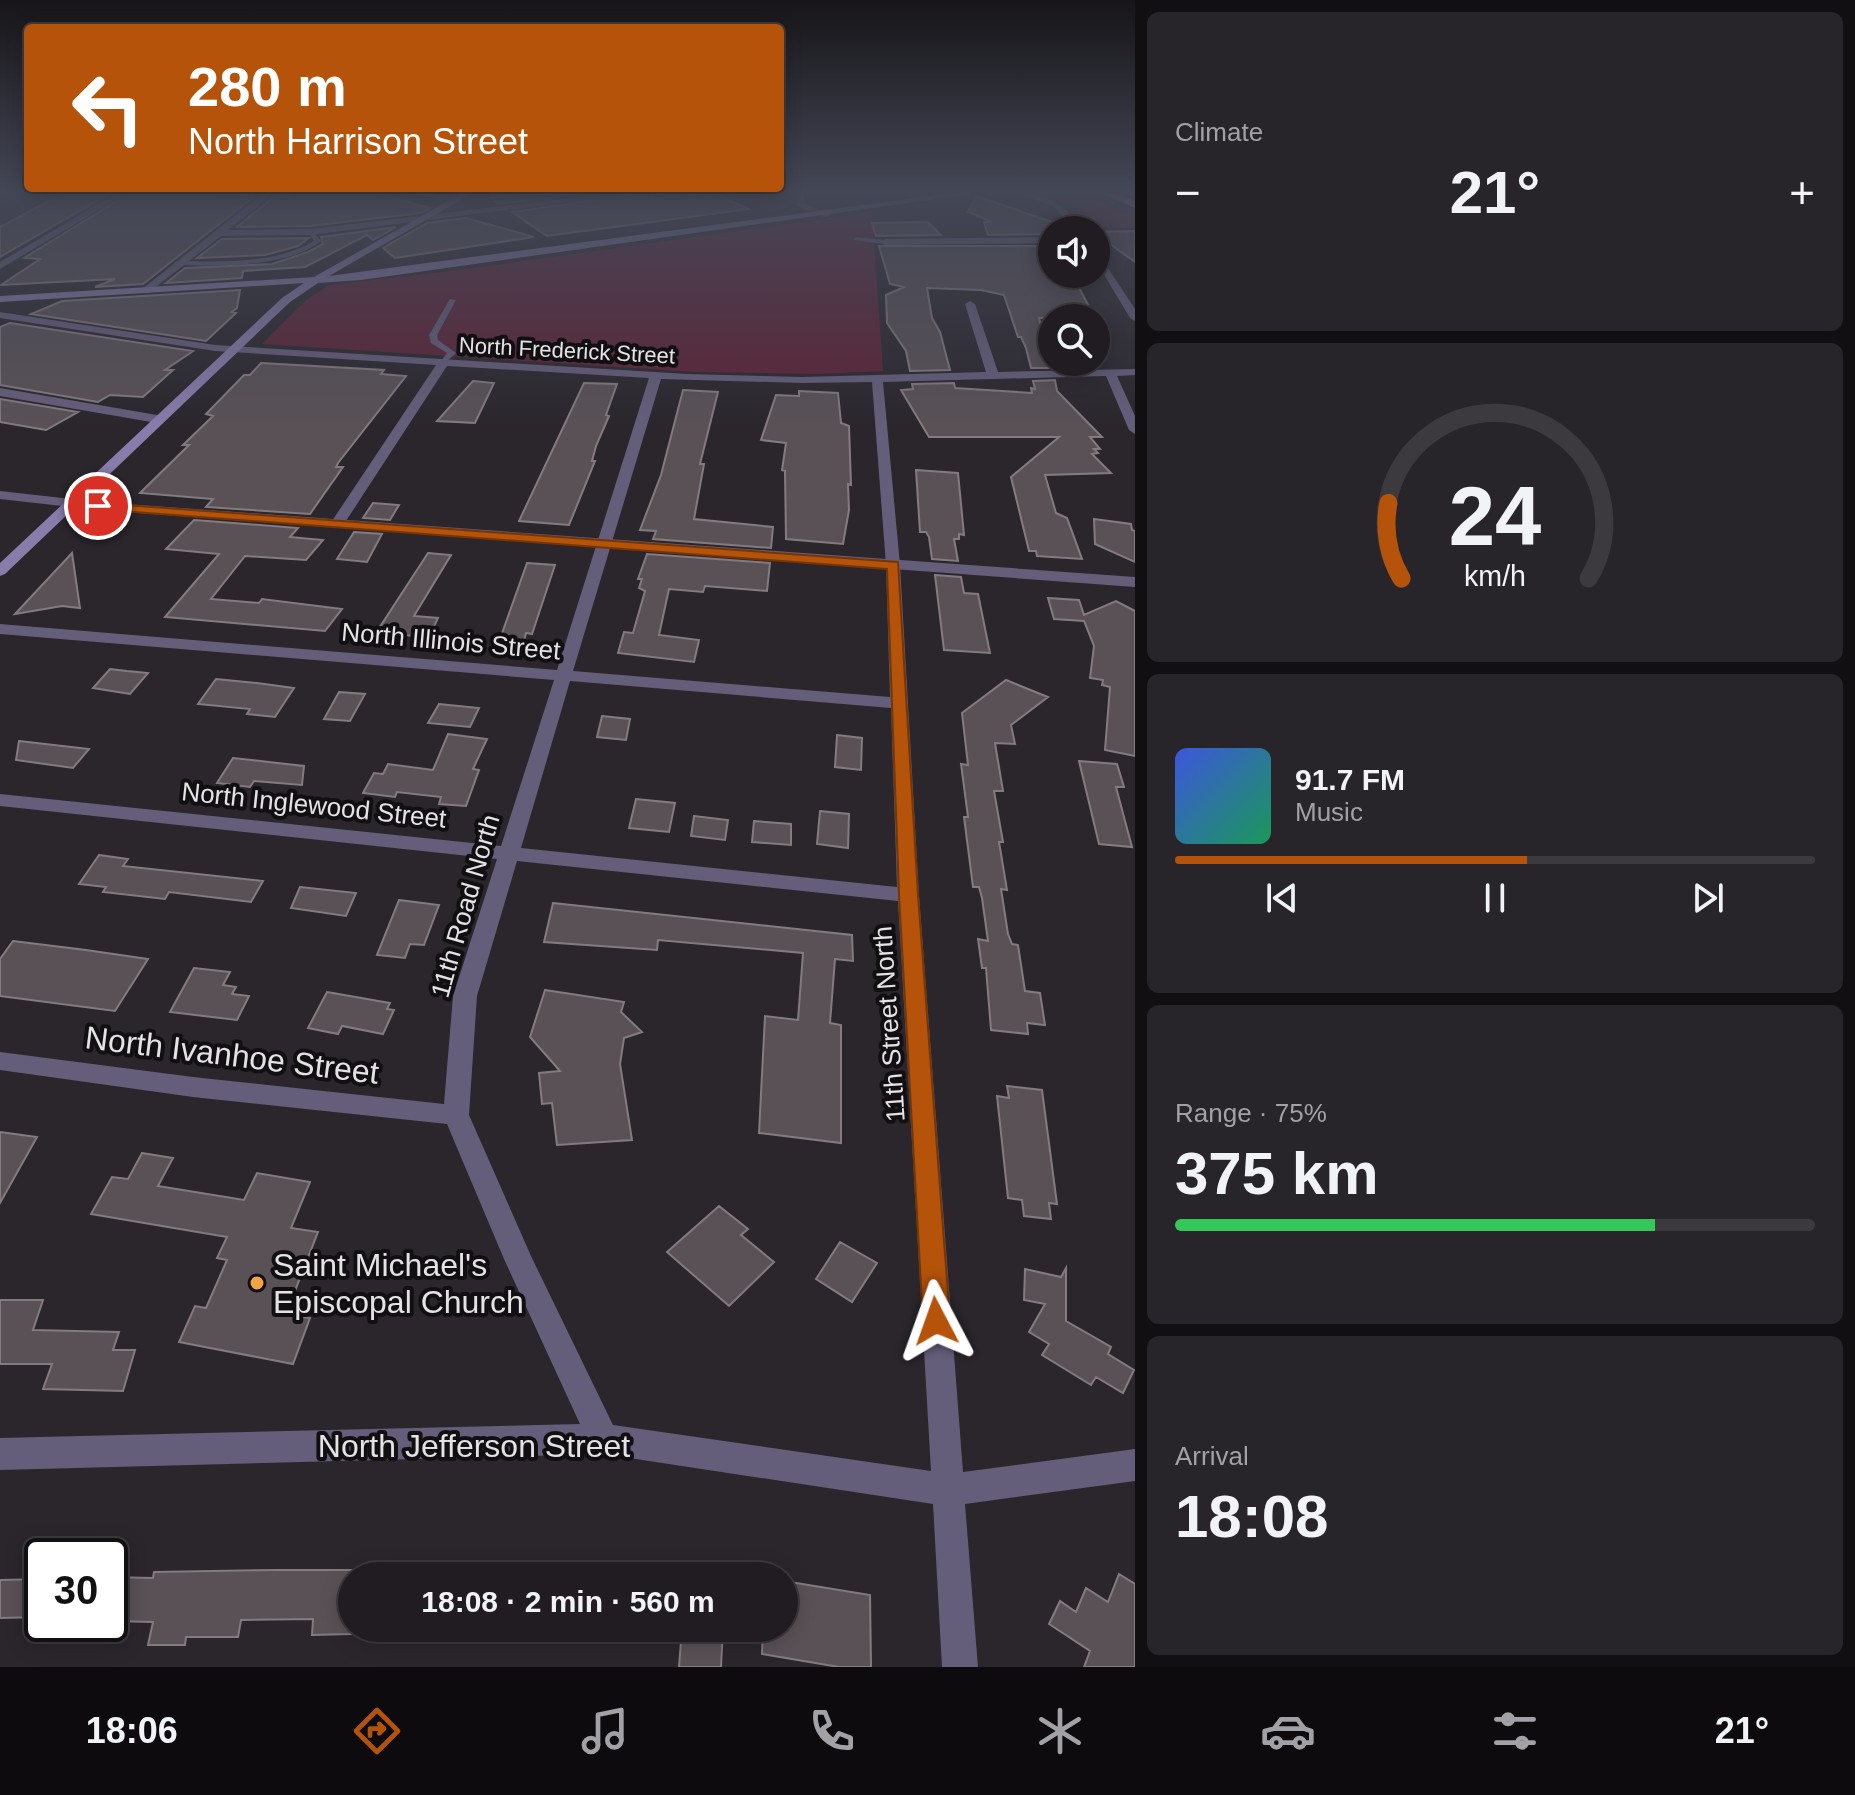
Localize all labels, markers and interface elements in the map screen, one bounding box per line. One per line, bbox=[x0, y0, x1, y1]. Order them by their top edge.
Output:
text: 280 m bbox=[188, 55, 347, 118]
icon: left bbox=[56, 56, 160, 160]
text: Climate bbox=[1175, 117, 1263, 147]
text: North Harrison Street bbox=[188, 121, 528, 162]
text: 21° bbox=[1450, 159, 1540, 226]
text: − bbox=[1175, 168, 1201, 217]
text: + bbox=[1789, 168, 1815, 217]
map controls bbox=[1038, 216, 1110, 376]
button: sound bbox=[1038, 216, 1110, 288]
button: search bbox=[1038, 304, 1110, 376]
street label: North Frederick Street bbox=[458, 332, 676, 369]
text: 24 bbox=[1449, 469, 1541, 562]
pin bbox=[64, 472, 132, 540]
icon: arrive bbox=[76, 484, 120, 528]
text: km/h bbox=[1464, 560, 1526, 592]
street label: North Illinois Street bbox=[340, 616, 562, 666]
text: 91.7 FM bbox=[1295, 763, 1405, 796]
street label: North Inglewood Street bbox=[180, 776, 449, 834]
text: Music bbox=[1295, 797, 1363, 827]
street label: 11th Road North bbox=[425, 811, 505, 1001]
icon: previous bbox=[1260, 876, 1304, 920]
icon: pause bbox=[1473, 876, 1517, 920]
icon: next bbox=[1686, 876, 1730, 920]
street label: 11th Street North bbox=[867, 925, 911, 1123]
street label: North Ivanhoe Street bbox=[83, 1019, 381, 1091]
text: Range · 75% bbox=[1175, 1098, 1327, 1128]
text: 375 km bbox=[1175, 1140, 1379, 1207]
place label: Saint Michael's Episcopal Church bbox=[273, 1247, 524, 1320]
marker: Saint Michael's Episcopal Church bbox=[248, 1274, 266, 1292]
position arrow bbox=[894, 1279, 978, 1363]
street label: North Jefferson Street bbox=[318, 1428, 630, 1464]
text: Arrival bbox=[1175, 1441, 1249, 1471]
text: 18:08 bbox=[1175, 1483, 1328, 1550]
speed limit sign: 30 bbox=[24, 1538, 128, 1642]
text: 18:08 · 2 min · 560 m bbox=[421, 1585, 715, 1618]
icon: directions bbox=[349, 1703, 405, 1759]
icon: music bbox=[577, 1703, 633, 1759]
icon: phone bbox=[804, 1703, 860, 1759]
icon: climate bbox=[1032, 1703, 1088, 1759]
icon: car bbox=[1260, 1703, 1316, 1759]
icon: filters bbox=[1487, 1703, 1543, 1759]
text: 18:06 bbox=[86, 1710, 178, 1751]
text: 21° bbox=[1715, 1710, 1769, 1751]

